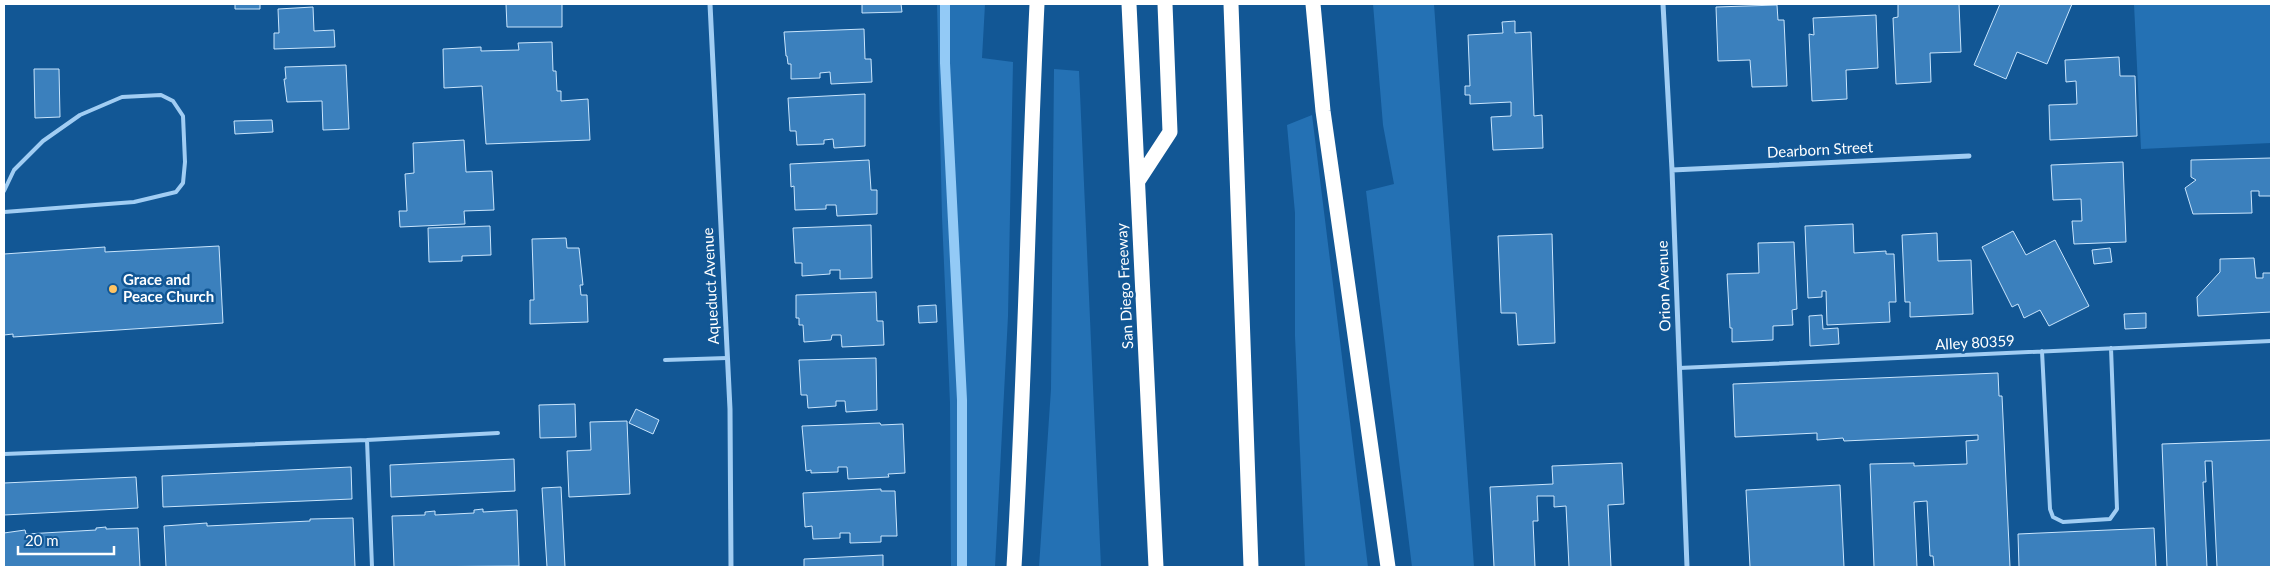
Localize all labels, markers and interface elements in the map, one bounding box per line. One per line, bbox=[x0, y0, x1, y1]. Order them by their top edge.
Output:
street label: Dearborn Street bbox=[1766, 137, 1874, 161]
street label: San Diego Freeway bbox=[1112, 222, 1136, 349]
street label: Aqueduct Avenue bbox=[698, 227, 722, 345]
street label: Orion Avenue bbox=[1652, 240, 1674, 332]
place label: Grace and Peace Church bbox=[123, 270, 214, 305]
marker: Grace and Peace Church bbox=[107, 283, 119, 295]
street label: Alley 80359 bbox=[1935, 331, 2015, 353]
scale bar bbox=[18, 524, 114, 556]
text: 20 m bbox=[25, 531, 59, 549]

